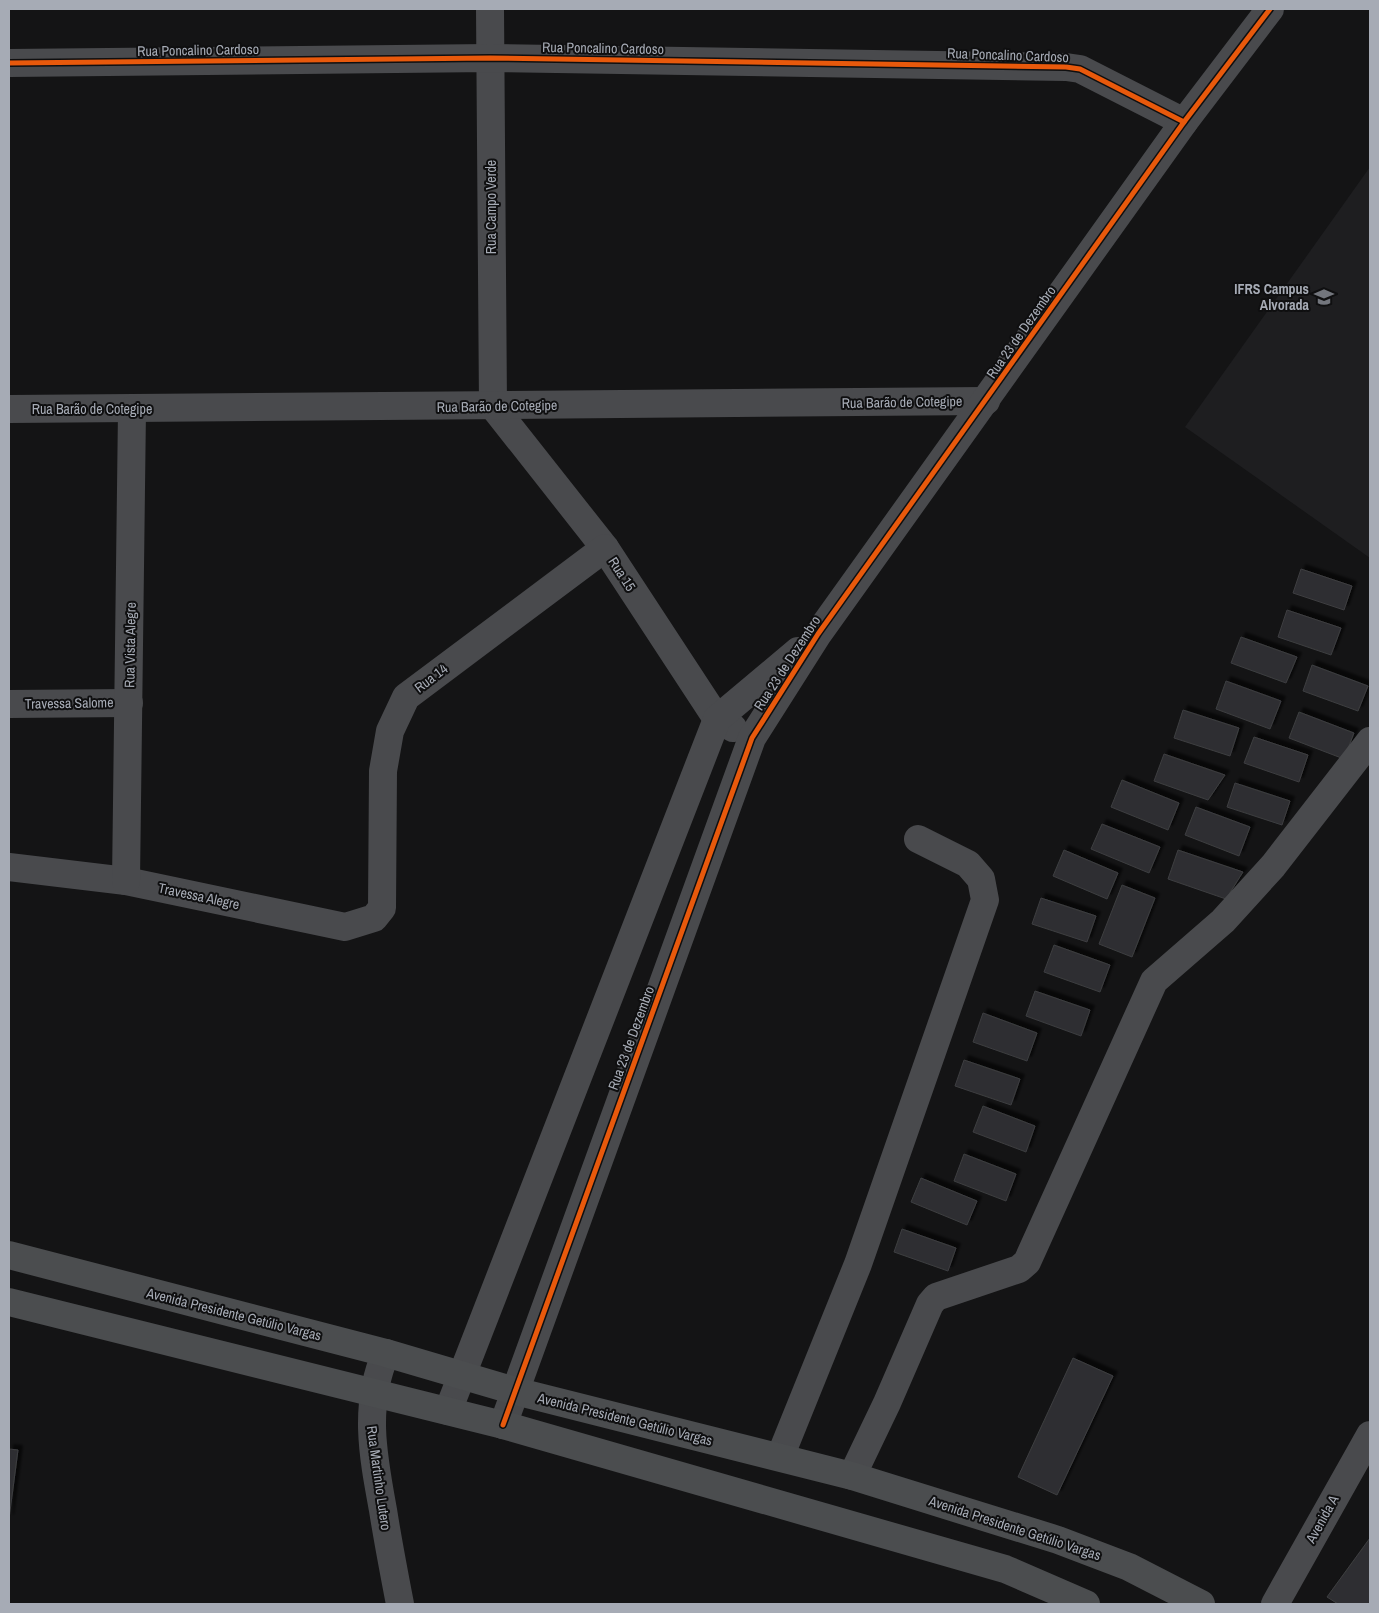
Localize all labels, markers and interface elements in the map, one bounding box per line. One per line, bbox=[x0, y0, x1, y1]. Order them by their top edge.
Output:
street label: Rua Poncalino Cardoso bbox=[542, 38, 664, 58]
street label: Rua Poncalino Cardoso bbox=[137, 40, 259, 60]
street label: Rua Poncalino Cardoso bbox=[947, 44, 1069, 66]
street label: Rua Campo Verde bbox=[482, 160, 500, 254]
place label: IFRS Campus Alvorada bbox=[1234, 280, 1310, 314]
street label: Rua 23 de Dezembro bbox=[982, 282, 1060, 382]
school or university icon: IFRS Campus Alvorada bbox=[1313, 286, 1335, 308]
street label: Rua Barão de Cotegipe bbox=[842, 392, 962, 412]
street label: Rua Barão de Cotegipe bbox=[437, 396, 557, 416]
street label: Rua Barão de Cotegipe bbox=[32, 400, 152, 418]
street label: Rua 15 bbox=[604, 554, 640, 594]
street label: Rua Vista Alegre bbox=[120, 602, 140, 688]
street label: Rua 23 de Dezembro bbox=[750, 612, 824, 714]
street label: Rua 14 bbox=[411, 659, 452, 696]
street label: Travessa Salome bbox=[24, 693, 114, 713]
street label: Travessa Alegre bbox=[157, 879, 241, 913]
street label: Rua 23 de Dezembro bbox=[604, 984, 658, 1092]
street label: Avenida Presidente Getúlio Vargas bbox=[144, 1283, 324, 1345]
street label: Avenida Presidente Getúlio Vargas bbox=[535, 1388, 715, 1450]
street label: Rua Martinho Lutero bbox=[363, 1425, 395, 1531]
street label: Avenida Presidente Getúlio Vargas bbox=[926, 1491, 1103, 1564]
street label: Avenida A bbox=[1301, 1492, 1343, 1547]

